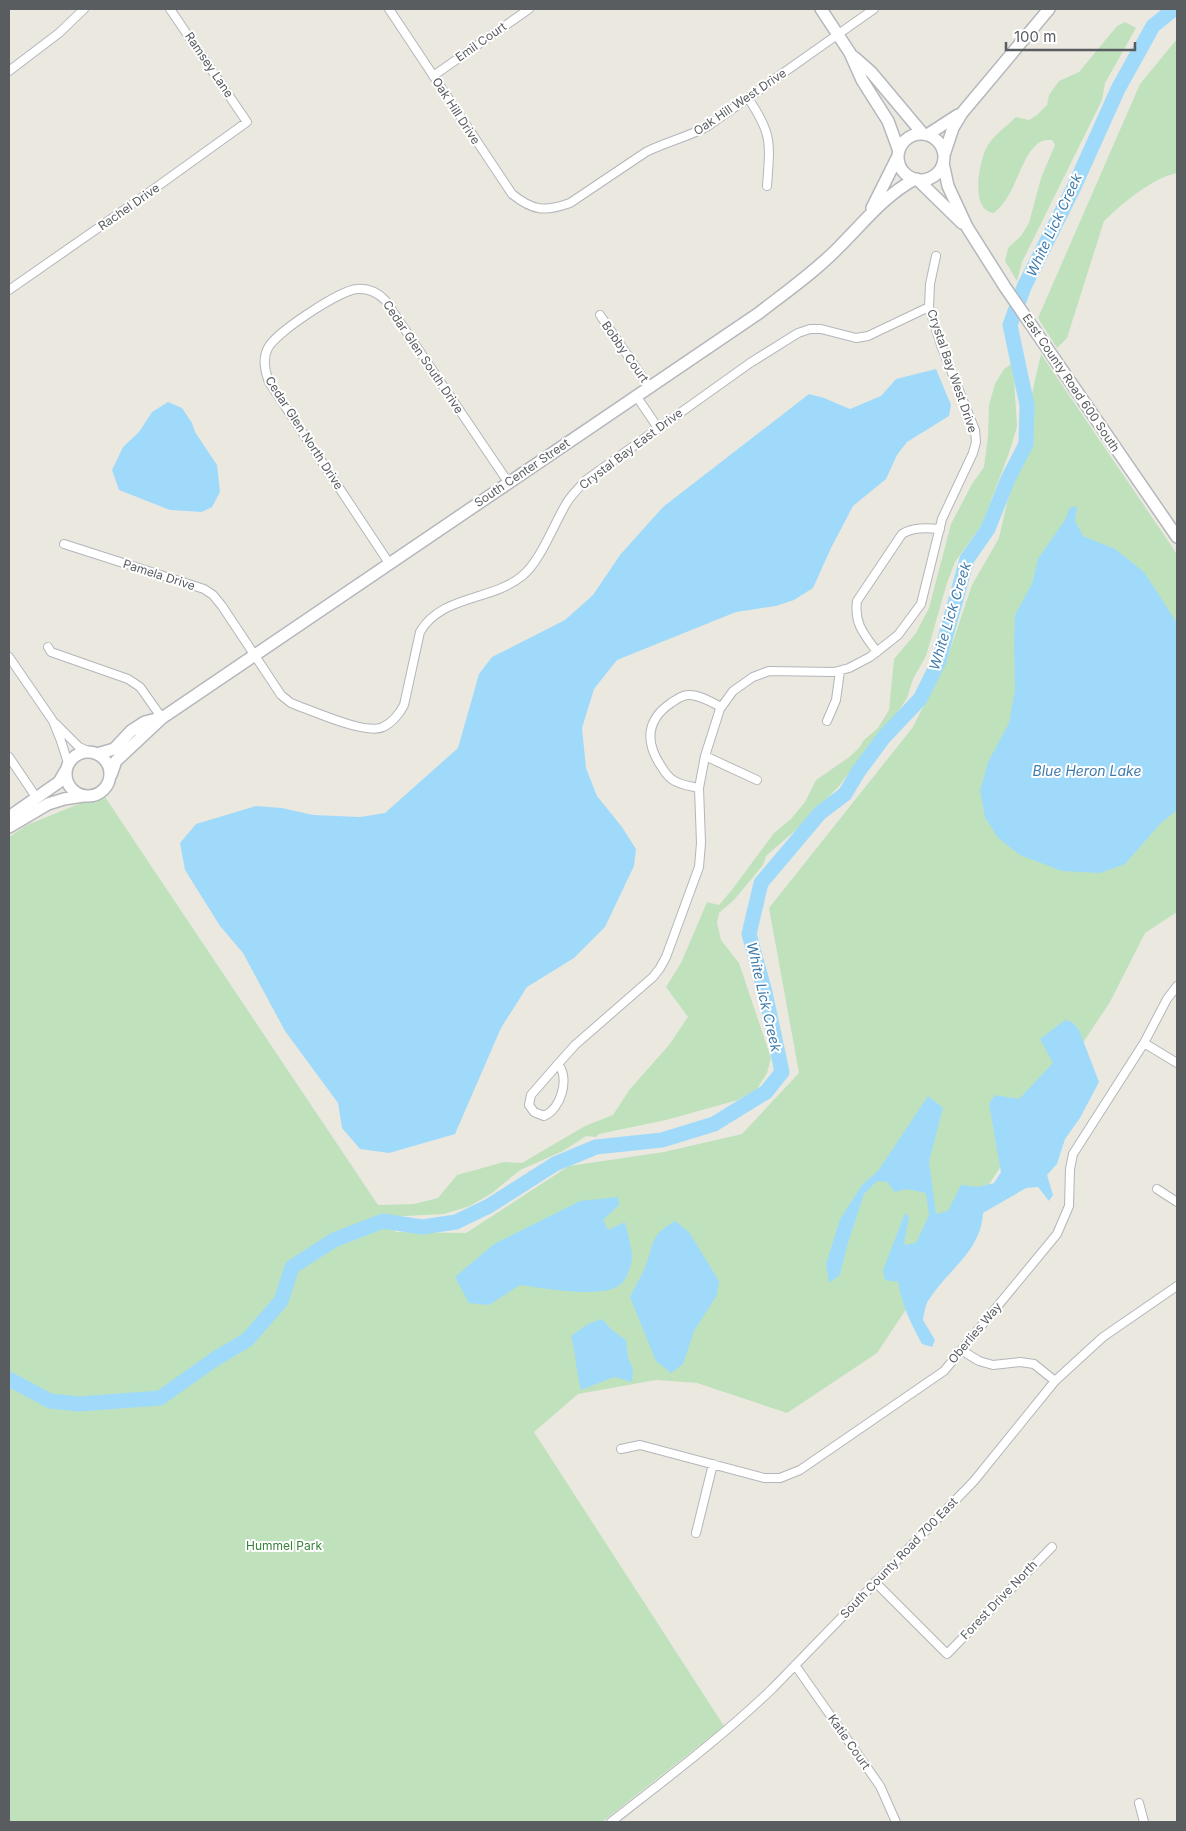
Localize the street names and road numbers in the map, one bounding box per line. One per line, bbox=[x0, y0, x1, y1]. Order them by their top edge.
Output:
street label: Emil Court bbox=[452, 19, 509, 65]
street label: Ramsey Lane bbox=[182, 29, 237, 100]
street label: Oak Hill West Drive bbox=[691, 65, 789, 138]
street label: Oak Hill Drive bbox=[429, 74, 484, 147]
street label: Rachel Drive bbox=[95, 180, 162, 233]
street label: Cedar Glen South Drive bbox=[380, 297, 467, 416]
street label: Crystal Bay West Drive bbox=[924, 307, 981, 435]
street label: East County Road 600 South bbox=[1020, 311, 1123, 455]
street label: Bobby Court bbox=[599, 318, 652, 385]
street label: Cedar Glen North Drive bbox=[262, 373, 347, 492]
street label: Crystal Bay East Drive bbox=[576, 405, 685, 492]
street label: South Center Street bbox=[471, 435, 572, 510]
street label: Pamela Drive bbox=[121, 556, 197, 593]
street label: Oberlies Way bbox=[945, 1299, 1005, 1366]
street label: South County Road 700 East bbox=[837, 1494, 961, 1621]
street label: Forest Drive North bbox=[957, 1557, 1040, 1642]
street label: Katie Court bbox=[825, 1711, 874, 1772]

